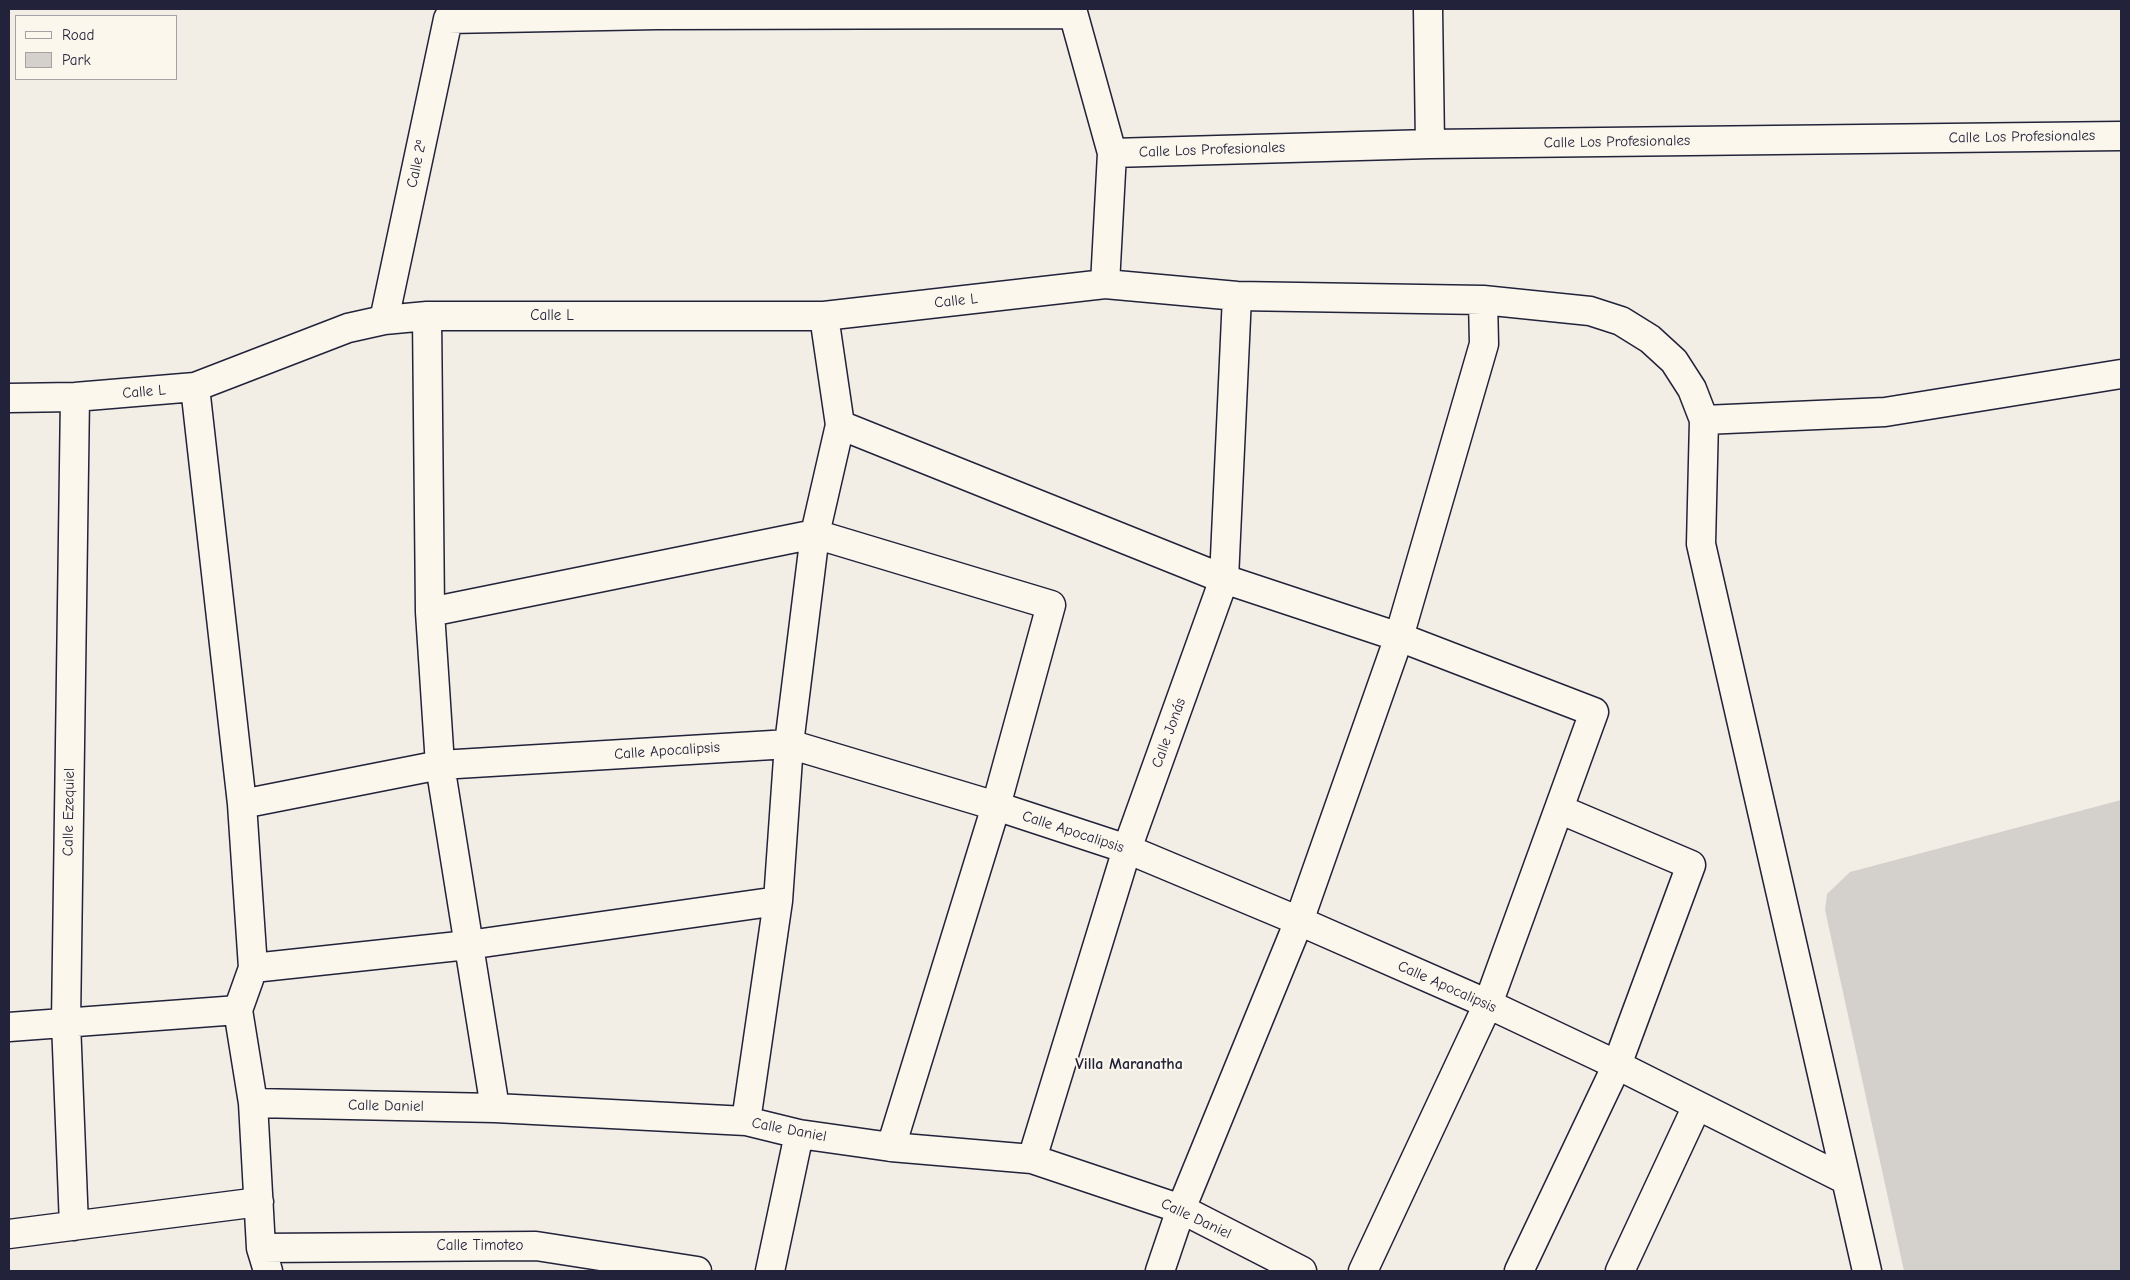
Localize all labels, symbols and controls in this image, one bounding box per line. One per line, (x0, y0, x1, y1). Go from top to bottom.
legend (15, 15, 178, 80)
text: Road (62, 26, 94, 44)
text: Park (62, 51, 91, 69)
street label: Calle Los Profesionales (1949, 127, 2095, 147)
street label: Calle Los Profesionales (1544, 132, 1690, 152)
street label: Calle 2ª (403, 138, 431, 190)
street label: Calle Los Profesionales (1139, 138, 1285, 162)
street label: Calle L (933, 290, 979, 312)
street label: Calle L (530, 307, 574, 325)
street label: Calle L (122, 381, 166, 403)
street label: Calle Jonás (1148, 696, 1190, 770)
street label: Calle Apocalipsis (613, 738, 721, 764)
street label: Calle Ezequiel (59, 768, 79, 856)
street label: Calle Apocalipsis (1020, 807, 1126, 857)
street label: Calle Apocalipsis (1395, 957, 1499, 1017)
district label: Villa Maranatha (1075, 1054, 1183, 1074)
street label: Calle Daniel (348, 1096, 424, 1116)
street label: Calle Daniel (750, 1114, 828, 1146)
street label: Calle Daniel (1158, 1195, 1234, 1243)
street label: Calle Timoteo (437, 1237, 523, 1255)

